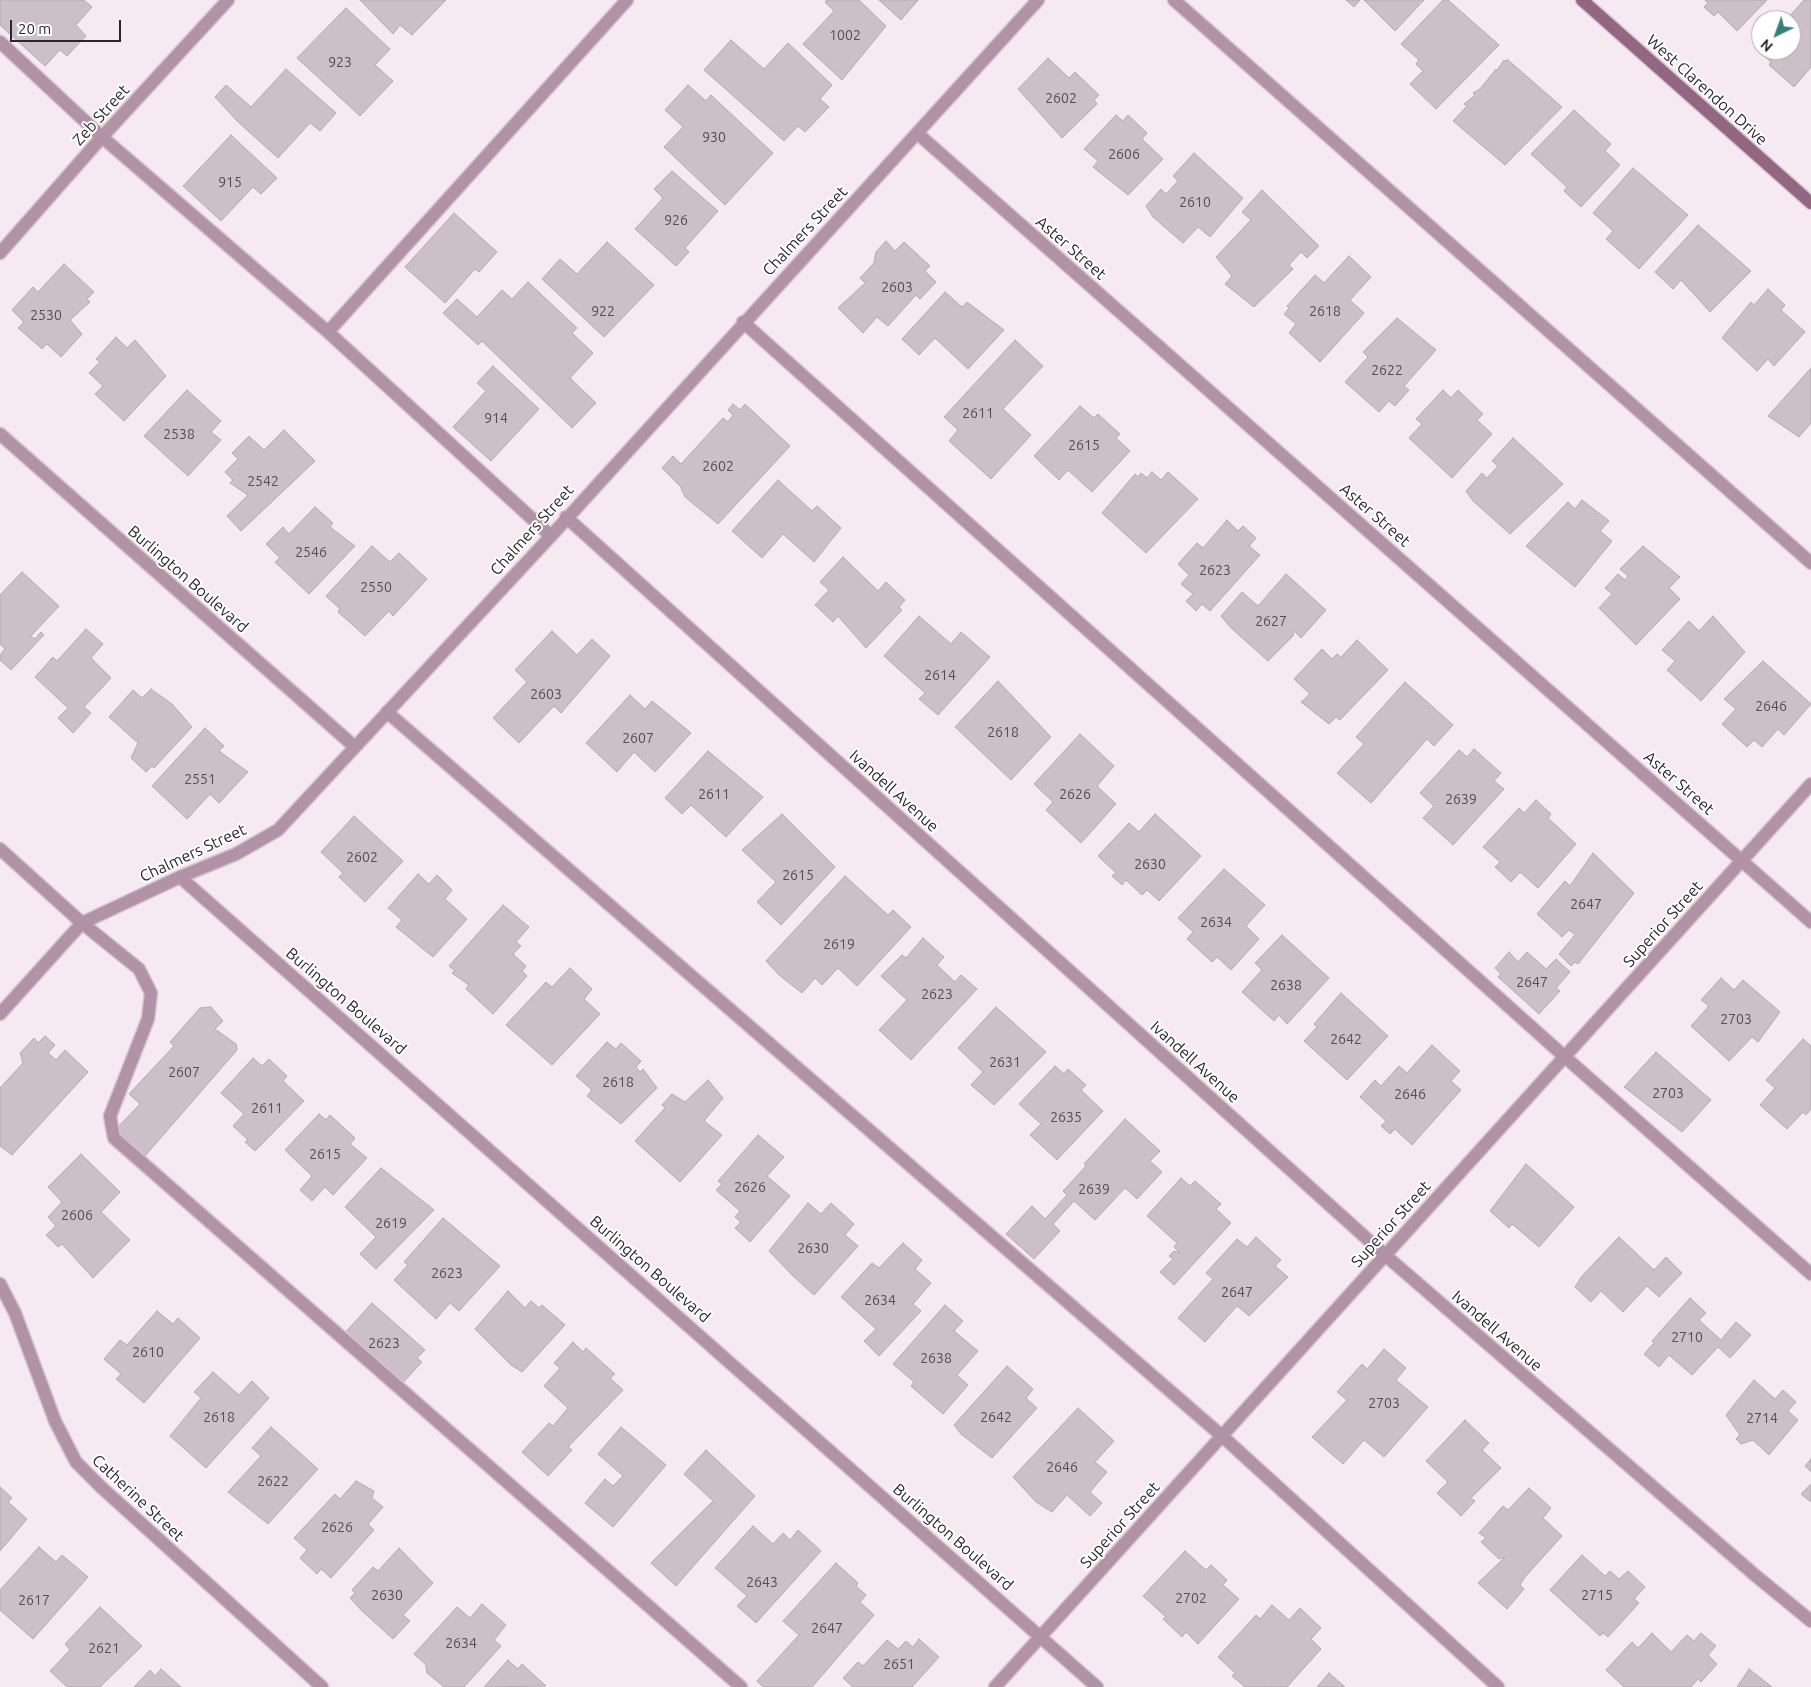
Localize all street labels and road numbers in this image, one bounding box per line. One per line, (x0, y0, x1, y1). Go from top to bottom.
street label: West Clarendon Drive (1643, 31, 1771, 149)
street label: Zeb Street (69, 80, 133, 150)
street label: Chalmers Street (759, 182, 851, 280)
street label: Aster Street (1032, 212, 1110, 284)
street label: Aster Street (1336, 479, 1414, 551)
street label: Chalmers Street (486, 481, 578, 579)
street label: Burlington Boulevard (124, 521, 252, 637)
street label: Ivandell Avenue (845, 746, 943, 836)
street label: Aster Street (1640, 747, 1718, 819)
street label: Chalmers Street (137, 820, 249, 886)
street label: Superior Street (1619, 877, 1707, 971)
street label: Burlington Boulevard (282, 943, 410, 1059)
street label: Ivandell Avenue (1146, 1017, 1244, 1107)
street label: Superior Street (1347, 1177, 1435, 1271)
street label: Burlington Boulevard (586, 1211, 714, 1327)
street label: Ivandell Avenue (1448, 1287, 1546, 1375)
street label: Catherine Street (88, 1451, 188, 1545)
street label: Superior Street (1076, 1478, 1164, 1572)
street label: Burlington Boulevard (889, 1479, 1017, 1595)

